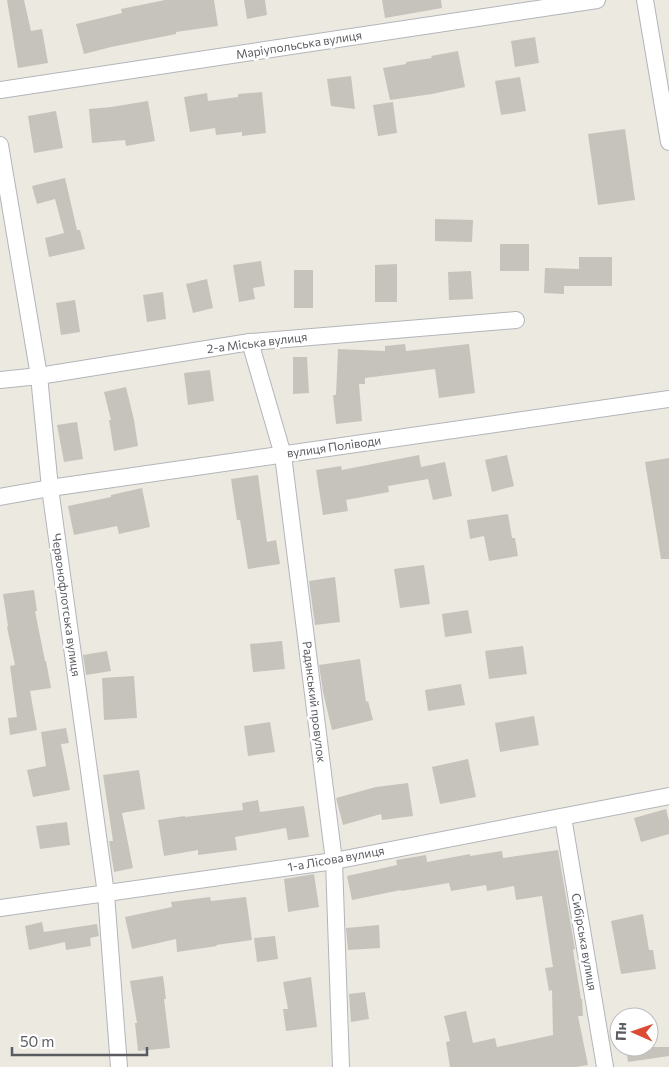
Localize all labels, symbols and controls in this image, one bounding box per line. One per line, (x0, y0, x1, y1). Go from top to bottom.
street label: Маріупольська вулиця (235, 27, 363, 61)
street label: 2-а Міська вулиця (206, 329, 308, 355)
street label: вулиця Поліводи (286, 432, 382, 460)
street label: Червонофлотська вулиця (50, 532, 84, 677)
street label: Радянський провулок (301, 640, 329, 764)
street label: 1-а Лісова вулиця (286, 843, 385, 873)
street label: Сибірська вулиця (570, 892, 600, 992)
north arrow (609, 1007, 659, 1057)
text: Пн (612, 1022, 629, 1041)
scale bar (12, 1024, 148, 1056)
text: 50 m (20, 1032, 54, 1050)

